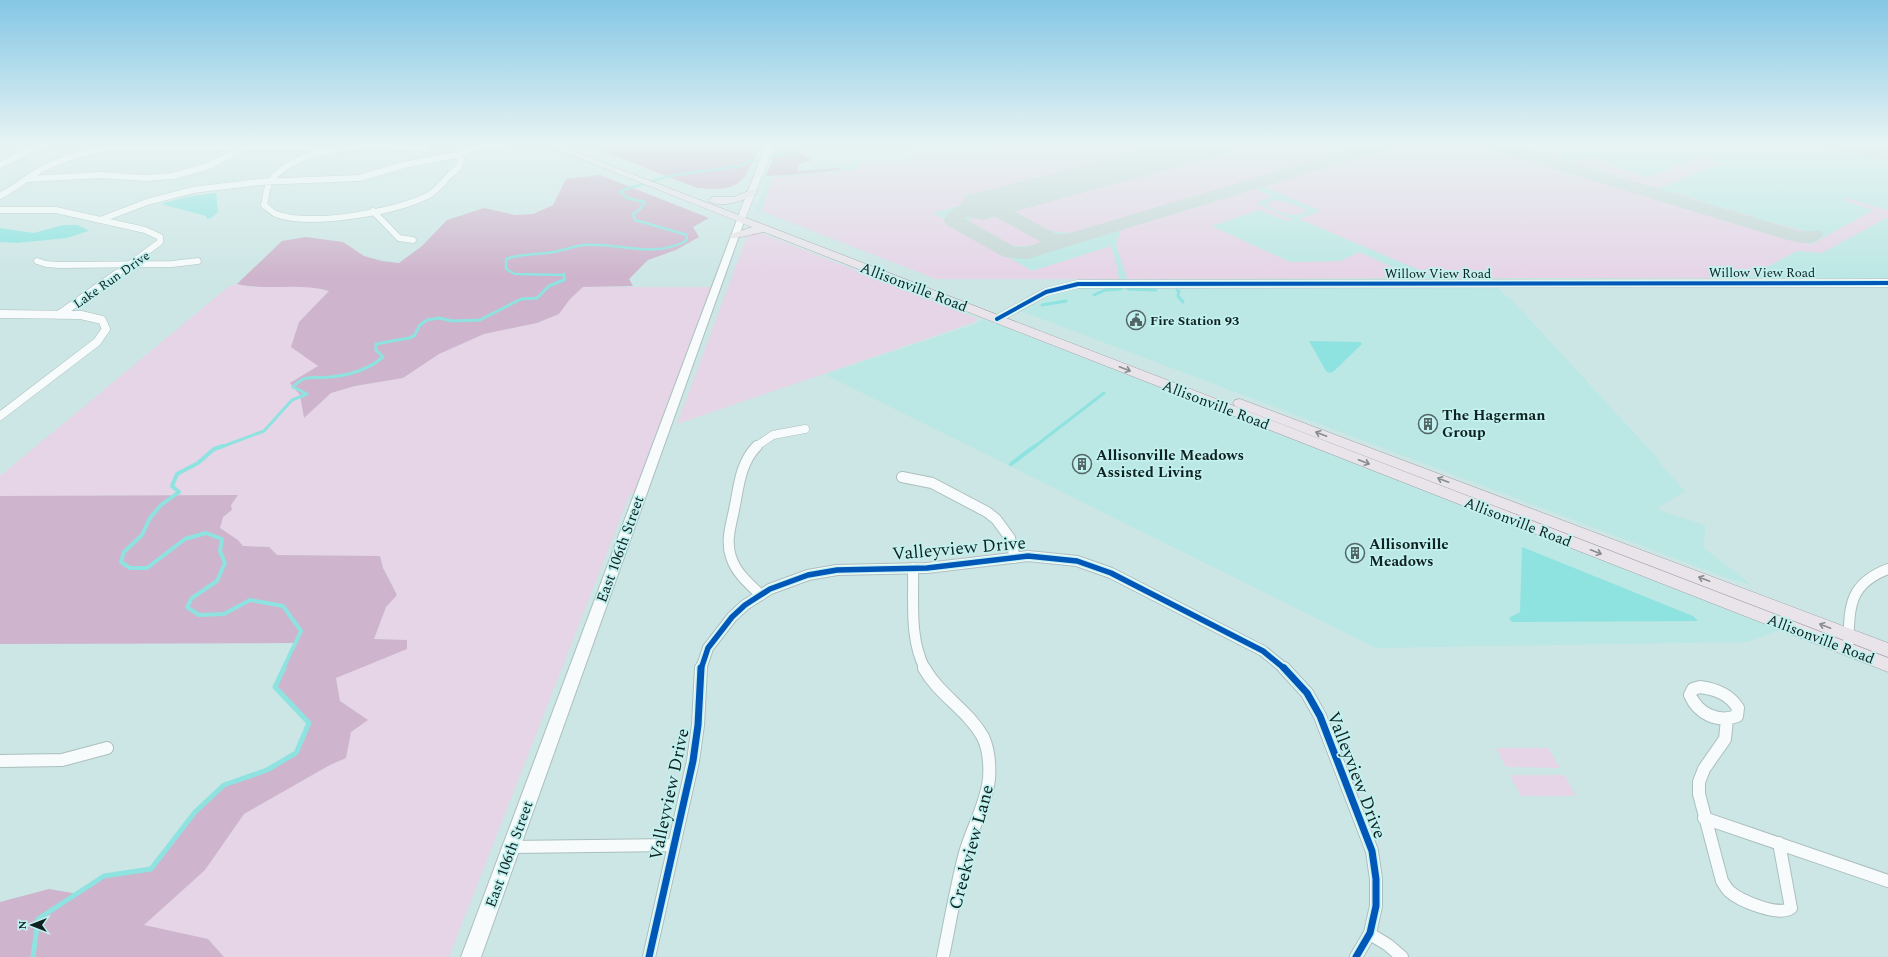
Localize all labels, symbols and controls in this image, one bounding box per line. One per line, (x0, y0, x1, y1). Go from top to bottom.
street label: Lake Run Drive (69, 246, 154, 314)
street label: Allisonville Road (857, 256, 971, 319)
street label: Willow View Road (1709, 263, 1815, 283)
street label: Willow View Road (1385, 264, 1491, 284)
public building icon: Fire Station 93 (1125, 309, 1147, 331)
place label: Fire Station 93 (1150, 311, 1239, 331)
one-way arrow (1119, 366, 1131, 374)
street label: Allisonville Road (1159, 374, 1273, 437)
place label: The Hagerman Group (1442, 404, 1546, 444)
building icon: The Hagerman Group (1417, 413, 1439, 435)
one-way arrow (1316, 429, 1328, 437)
place label: Allisonville Meadows Assisted Living (1096, 444, 1244, 484)
building icon: Allisonville Meadows Assisted Living (1071, 453, 1093, 475)
one-way arrow (1357, 458, 1369, 466)
one-way arrow (1437, 475, 1449, 483)
street label: Allisonville Road (1461, 491, 1575, 554)
street label: East 106th Street (590, 493, 650, 606)
street label: Valleyview Drive (891, 529, 1027, 568)
place label: Allisonville Meadows (1369, 533, 1449, 573)
building icon: Allisonville Meadows (1344, 542, 1366, 564)
one-way arrow (1589, 548, 1601, 556)
one-way arrow (1698, 575, 1710, 583)
street label: Allisonville Road (1764, 608, 1878, 671)
one-way arrow (1820, 621, 1832, 629)
street label: Valleyview Drive (1320, 708, 1393, 843)
street label: Valleyview Drive (642, 726, 697, 863)
street label: Creekview Lane (942, 782, 1001, 912)
street label: East 106th Street (479, 798, 539, 911)
north arrow (12, 905, 52, 945)
text: N (14, 920, 31, 929)

